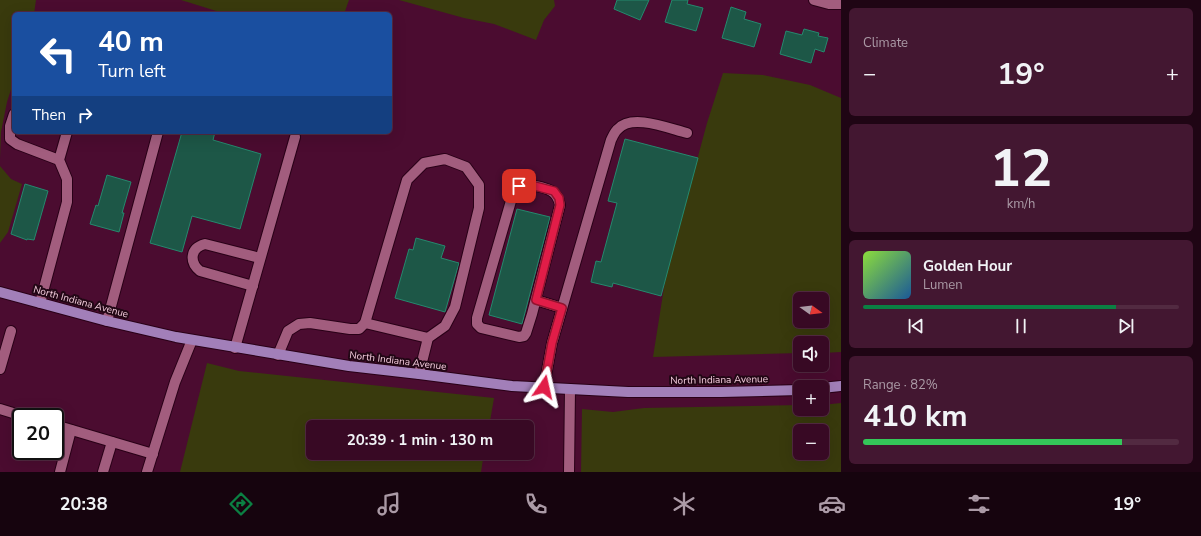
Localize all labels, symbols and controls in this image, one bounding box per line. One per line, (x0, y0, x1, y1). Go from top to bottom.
text: 40 m (98, 23, 164, 61)
icon: left (32, 28, 84, 80)
text: Climate (863, 34, 908, 52)
text: 19° (997, 54, 1045, 95)
text: Turn left (98, 59, 166, 83)
text: − (863, 59, 876, 89)
text: + (1166, 59, 1179, 89)
icon: right (74, 104, 96, 126)
text: Then (32, 105, 66, 125)
text: 12 (990, 133, 1052, 204)
pin (502, 169, 536, 203)
icon: arrive (508, 175, 530, 197)
text: km/h (1007, 195, 1035, 213)
text: Golden Hour (923, 256, 1012, 276)
text: Lumen (923, 276, 963, 294)
street label: North Indiana Avenue (32, 283, 130, 321)
north arrow (793, 292, 829, 328)
map controls (793, 292, 829, 460)
icon: previous (905, 315, 927, 337)
icon: pause (1010, 315, 1032, 337)
icon: next (1115, 315, 1137, 337)
button: sound (793, 336, 829, 372)
street label: North Indiana Avenue (348, 348, 447, 374)
position arrow (523, 366, 565, 408)
street label: North Indiana Avenue (670, 372, 768, 388)
text: Range · 82% (863, 376, 938, 394)
button: + (793, 380, 829, 416)
text: 410 km (863, 396, 968, 437)
speed limit sign: 20 (12, 408, 64, 460)
button: − (793, 424, 829, 460)
text: 20:39 · 1 min · 130 m (347, 430, 493, 450)
icon: directions (227, 490, 255, 518)
icon: music (375, 490, 403, 518)
icon: phone (522, 490, 550, 518)
icon: climate (670, 490, 698, 518)
icon: car (818, 490, 846, 518)
icon: filters (965, 490, 993, 518)
text: 20:38 (60, 492, 107, 516)
text: 19° (1113, 492, 1141, 516)

